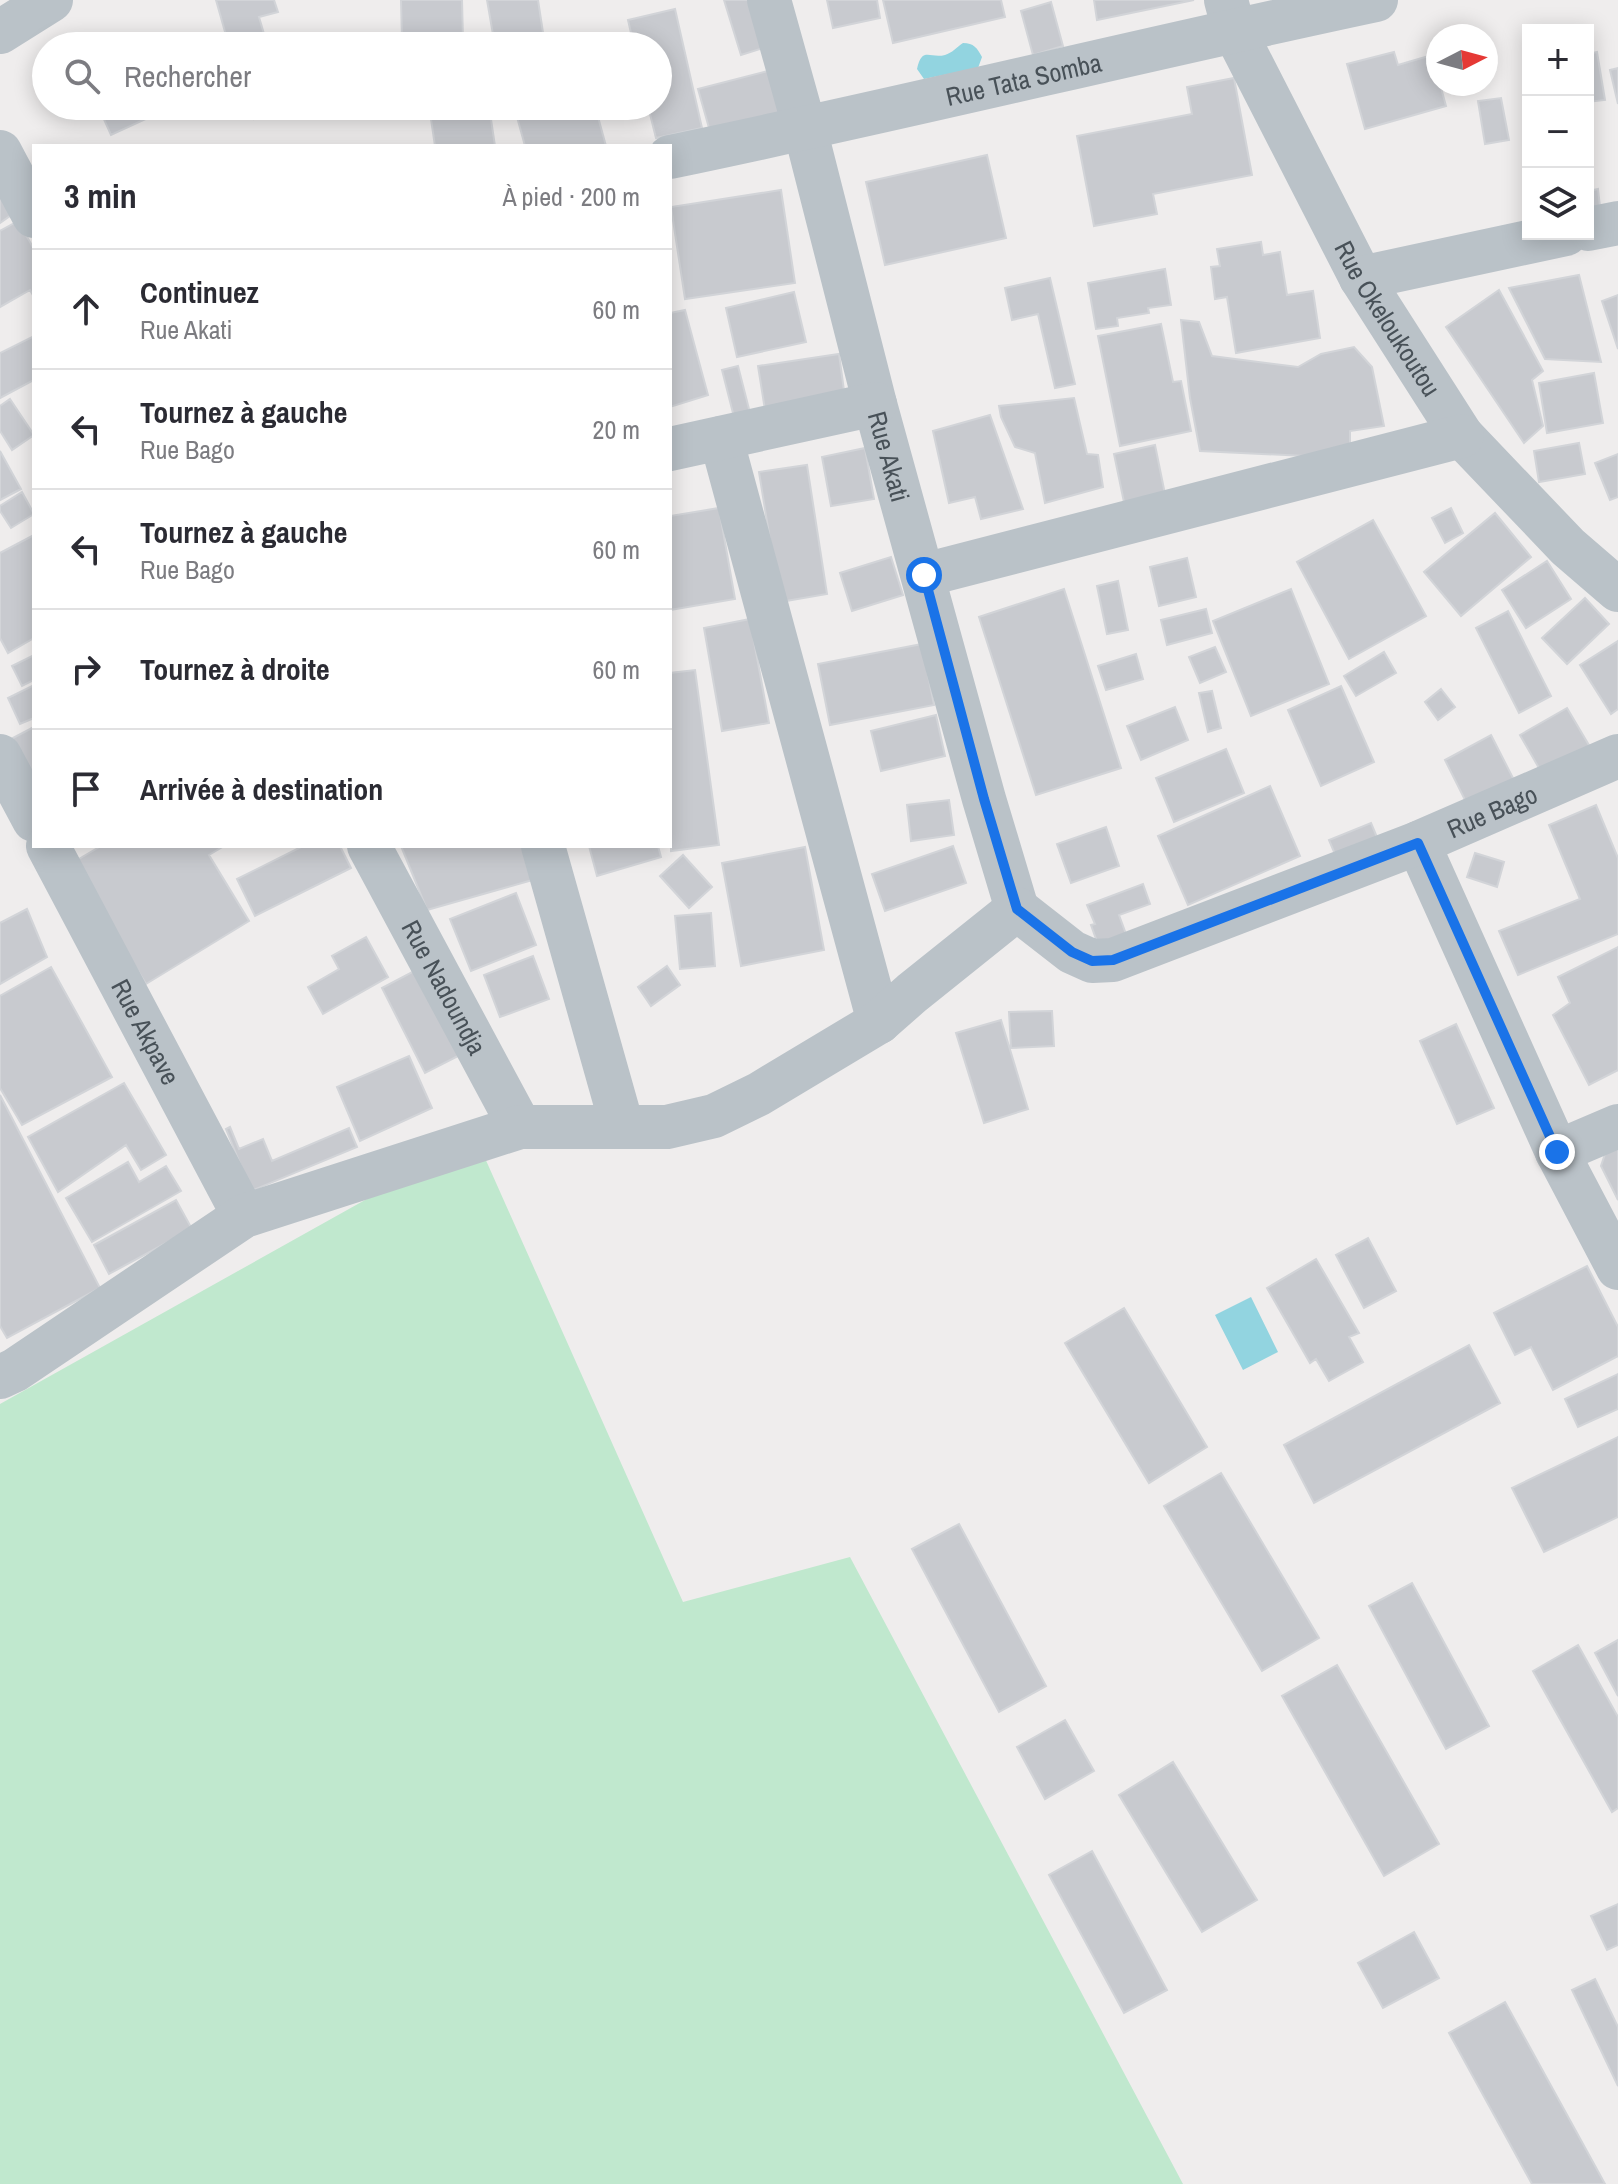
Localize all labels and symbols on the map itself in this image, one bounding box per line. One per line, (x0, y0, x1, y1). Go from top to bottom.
north arrow (1426, 24, 1498, 96)
street label: Rue Tata Somba (942, 44, 1105, 114)
street label: Rue Okeloukoutou (1327, 234, 1449, 403)
street label: Rue Akati (860, 407, 919, 506)
route start (906, 557, 942, 593)
street label: Rue Bago (1441, 776, 1542, 846)
street label: Rue Nadoundja (394, 913, 495, 1061)
street label: Rue Akpave (104, 973, 189, 1091)
route end (1539, 1134, 1575, 1170)

